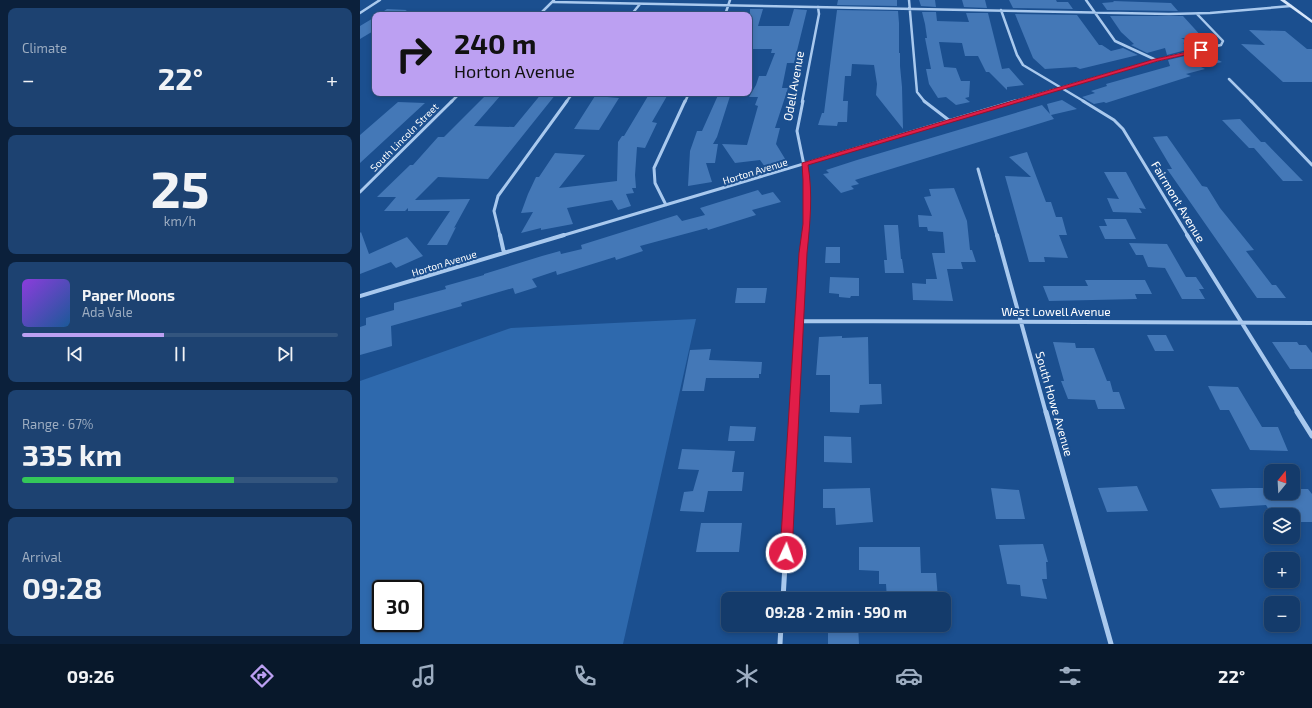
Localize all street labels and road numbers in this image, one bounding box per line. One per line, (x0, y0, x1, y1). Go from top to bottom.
street label: Odell Avenue (780, 50, 806, 122)
street label: South Lincoln Street (367, 100, 441, 174)
street label: Horton Avenue (721, 155, 789, 187)
street label: Fairmont Avenue (1149, 158, 1209, 245)
street label: Horton Avenue (410, 247, 478, 279)
street label: West Lowell Avenue (1001, 304, 1111, 318)
street label: South Howe Avenue (1033, 350, 1077, 458)

